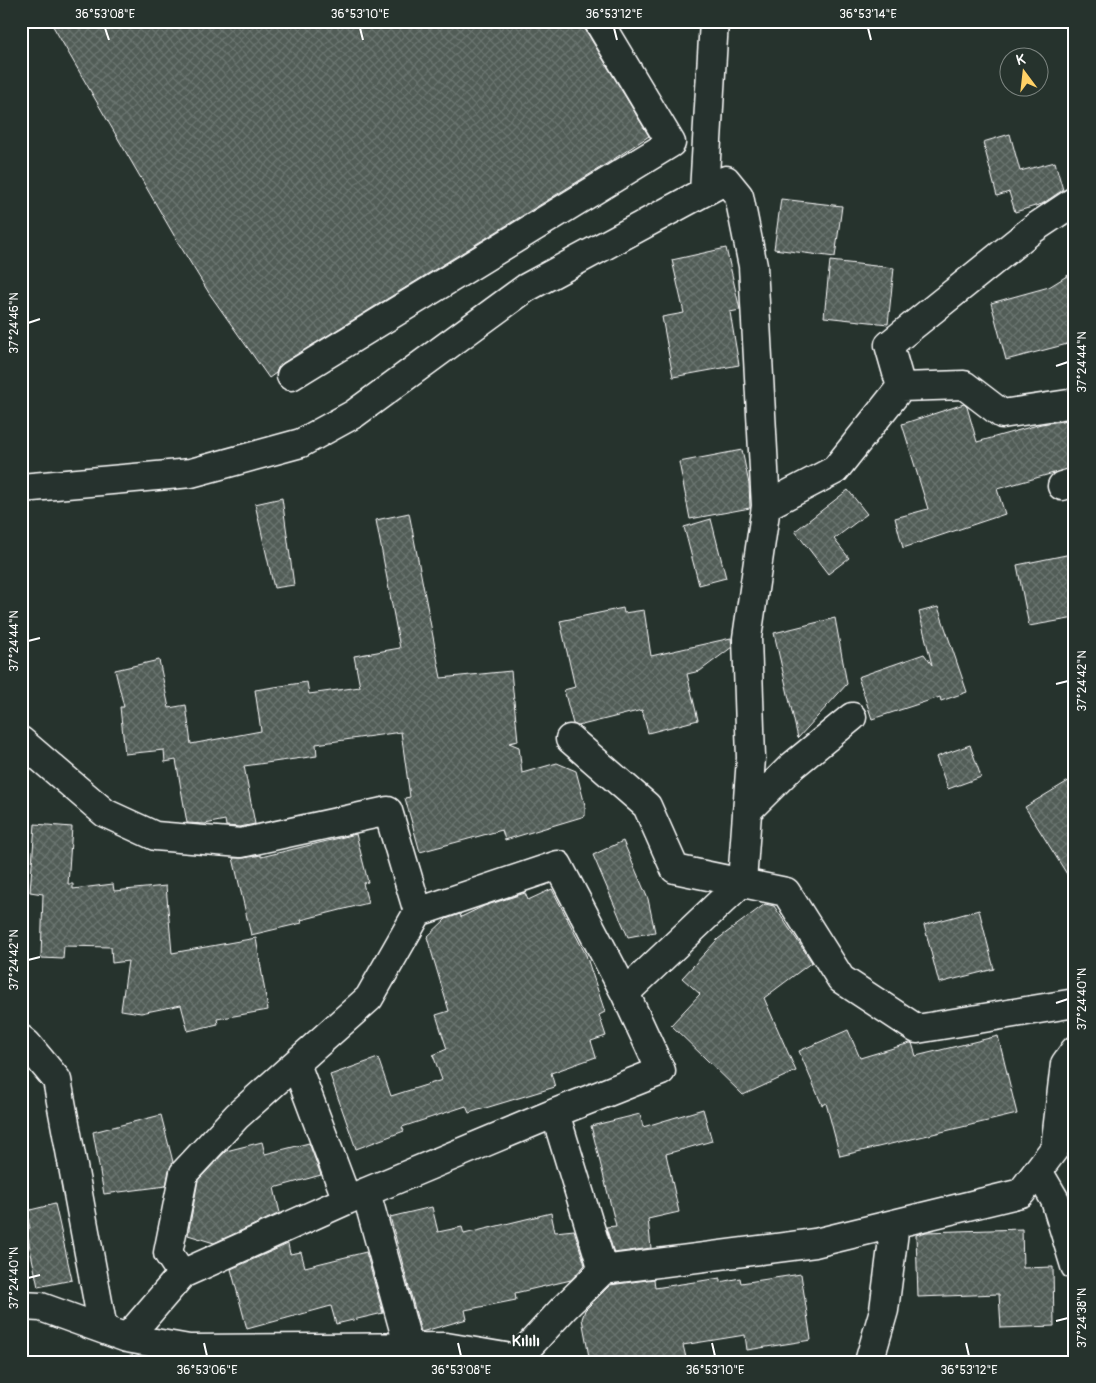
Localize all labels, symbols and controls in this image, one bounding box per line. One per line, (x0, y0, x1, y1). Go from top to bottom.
text: 36°53'08"E (75, 7, 135, 22)
text: 36°53'10"E (331, 7, 389, 22)
text: 36°53'12"E (585, 7, 643, 22)
text: 36°53'14"E (839, 7, 897, 22)
north arrow (998, 48, 1048, 98)
text: K (1014, 50, 1028, 69)
text: 37°24'46"N (7, 292, 22, 354)
text: 37°24'44"N (1075, 331, 1090, 393)
text: 37°24'44"N (7, 610, 22, 672)
text: 37°24'42"N (1075, 651, 1090, 712)
text: 37°24'42"N (7, 930, 22, 991)
text: 37°24'40"N (1075, 968, 1090, 1030)
text: 37°24'40"N (7, 1247, 22, 1309)
text: 37°24'38"N (1075, 1288, 1090, 1348)
district label: Kılılı (512, 1332, 540, 1351)
text: 36°53'06"E (177, 1363, 237, 1378)
text: 36°53'08"E (431, 1363, 491, 1378)
text: 36°53'10"E (686, 1363, 744, 1378)
text: 36°53'12"E (940, 1363, 998, 1378)

